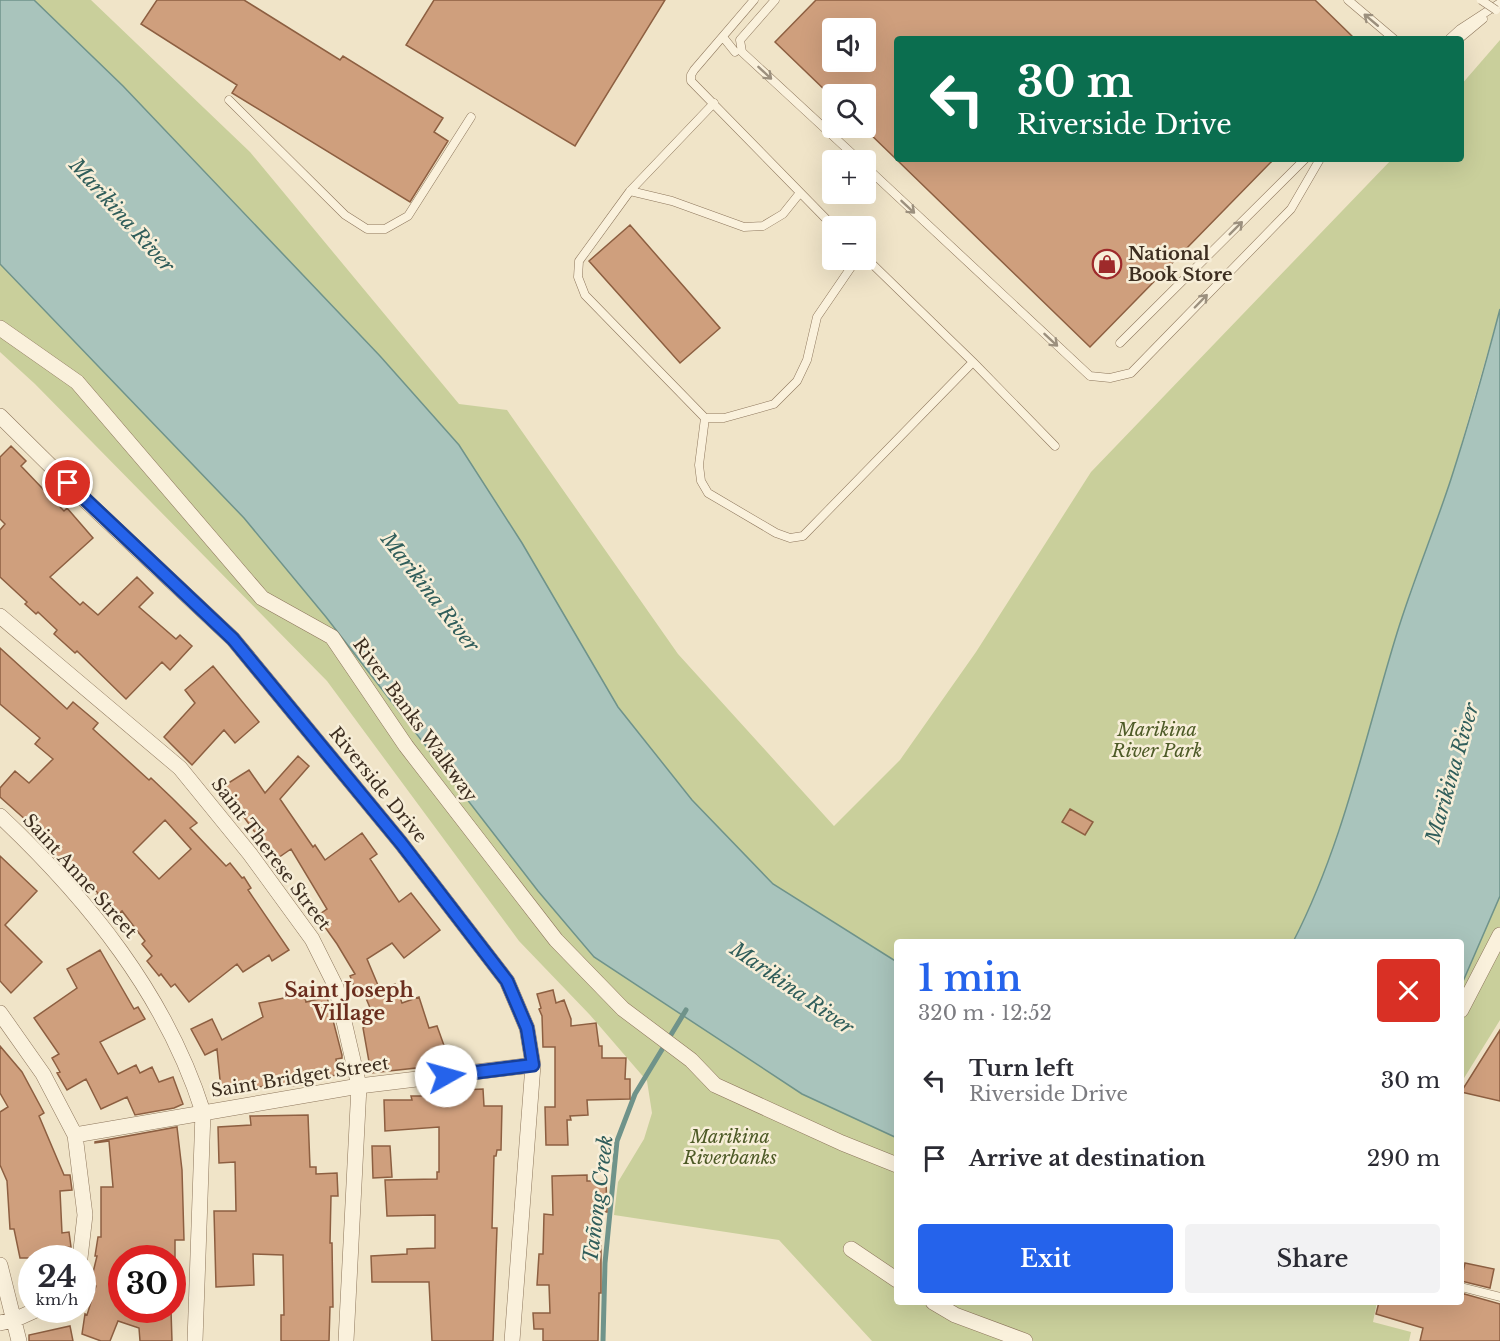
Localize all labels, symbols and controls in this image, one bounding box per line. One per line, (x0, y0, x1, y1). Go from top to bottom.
one-way arrow (1363, 13, 1379, 26)
map controls (822, 18, 876, 270)
button: sound (822, 18, 876, 72)
text: 30 m (1017, 56, 1133, 108)
icon: left (918, 60, 996, 138)
one-way arrow (758, 66, 773, 80)
button: search (822, 84, 876, 138)
text: Riverside Drive (1017, 108, 1232, 141)
button: + (822, 150, 876, 204)
water label: Marikina River (64, 152, 180, 277)
one-way arrow (901, 199, 916, 214)
button: − (822, 216, 876, 270)
one-way arrow (1228, 221, 1243, 236)
place label: National Book Store (1128, 243, 1233, 286)
shop icon: National Book Store (1091, 248, 1123, 280)
one-way arrow (1193, 294, 1207, 309)
one-way arrow (1043, 332, 1058, 346)
pin (42, 457, 93, 508)
icon: arrive (51, 466, 84, 499)
water label: Marikina River (375, 527, 485, 657)
street label: River Banks Walkway (348, 634, 482, 807)
water label: Marikina River (1420, 699, 1484, 847)
park label: Marikina River Park (1111, 719, 1202, 762)
street label: Riverside Drive (324, 722, 432, 848)
street label: Saint Therese Street (206, 773, 336, 935)
street label: Saint Anne Street (18, 809, 142, 943)
water label: Marikina River (725, 936, 859, 1040)
text: 1 min (918, 956, 1022, 1001)
button: close (1377, 959, 1440, 1022)
district label: Saint Joseph Village (284, 978, 415, 1025)
text: 320 m · 12:52 (918, 1001, 1052, 1025)
position arrow (414, 1044, 478, 1108)
street label: Saint Bridget Street (209, 1052, 391, 1102)
text: Turn left (969, 1055, 1074, 1082)
icon: left (918, 1064, 951, 1097)
text: 30 m (1381, 1067, 1440, 1094)
text: Riverside Drive (969, 1082, 1128, 1106)
park label: Marikina Riverbanks (682, 1126, 777, 1169)
water label: Tañong Creek (578, 1134, 618, 1264)
icon: arrive (918, 1142, 951, 1175)
text: Arrive at destination (969, 1145, 1206, 1172)
text: 290 m (1367, 1145, 1440, 1172)
button: Exit (918, 1224, 1173, 1293)
button: Share (1185, 1224, 1440, 1293)
speed limit sign: 30 (108, 1245, 186, 1323)
text: 24 (37, 1258, 77, 1295)
text: km/h (36, 1290, 78, 1309)

